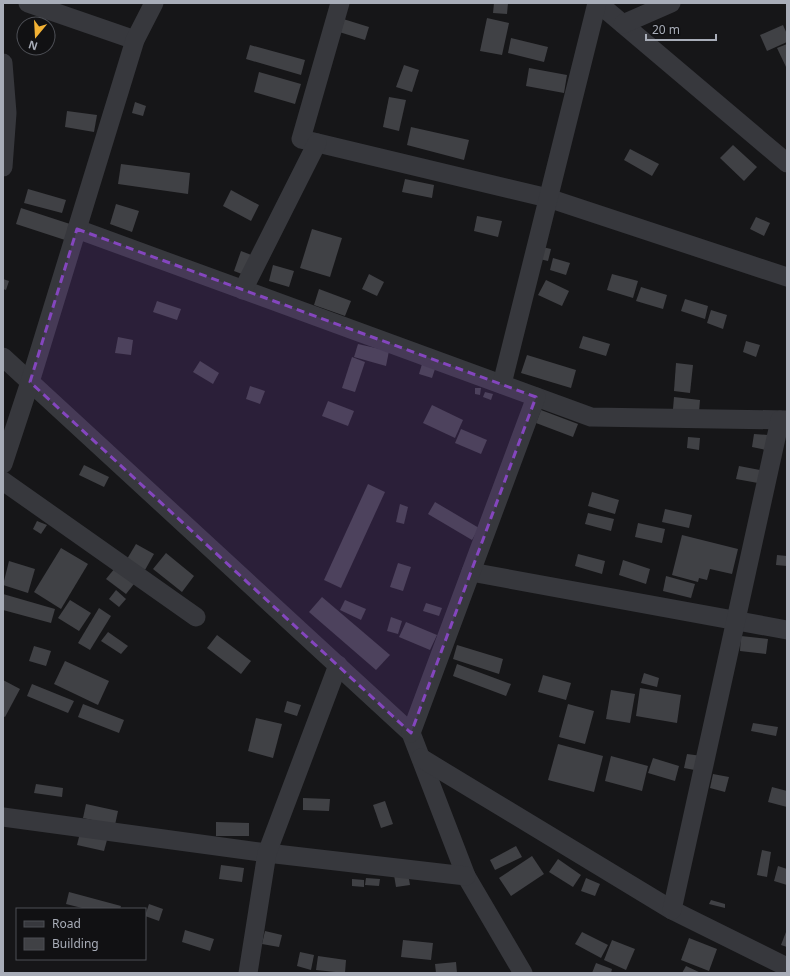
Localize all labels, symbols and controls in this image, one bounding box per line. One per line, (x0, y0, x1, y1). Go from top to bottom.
north arrow (16, 16, 56, 56)
scale bar (646, 16, 716, 42)
text: 20 m (652, 21, 680, 38)
text: N (26, 37, 39, 55)
legend (16, 908, 146, 960)
text: Road (52, 915, 81, 932)
text: Building (52, 935, 99, 952)

